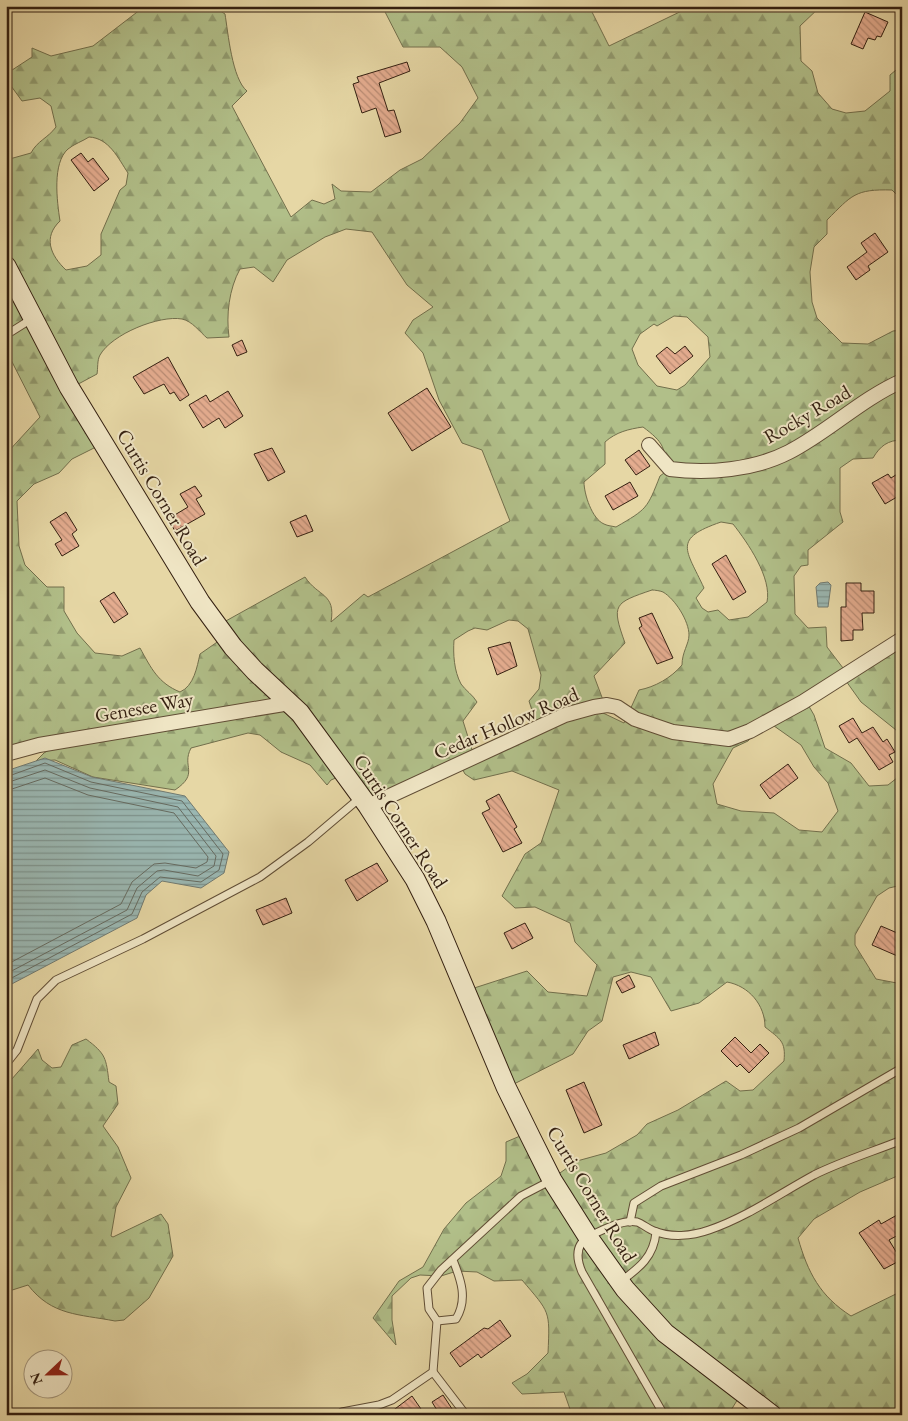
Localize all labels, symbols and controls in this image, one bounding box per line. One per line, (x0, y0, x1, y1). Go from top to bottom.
street label: Rocky Road (759, 378, 856, 449)
street label: Curtis Corner Road (111, 424, 213, 571)
street label: Cedar Hollow Road (430, 680, 583, 765)
street label: Genesee Way (93, 686, 195, 728)
street label: Curtis Corner Road (348, 749, 455, 894)
street label: Curtis Corner Road (541, 1121, 643, 1268)
north arrow (22, 1348, 72, 1398)
text: N (25, 1370, 46, 1387)

